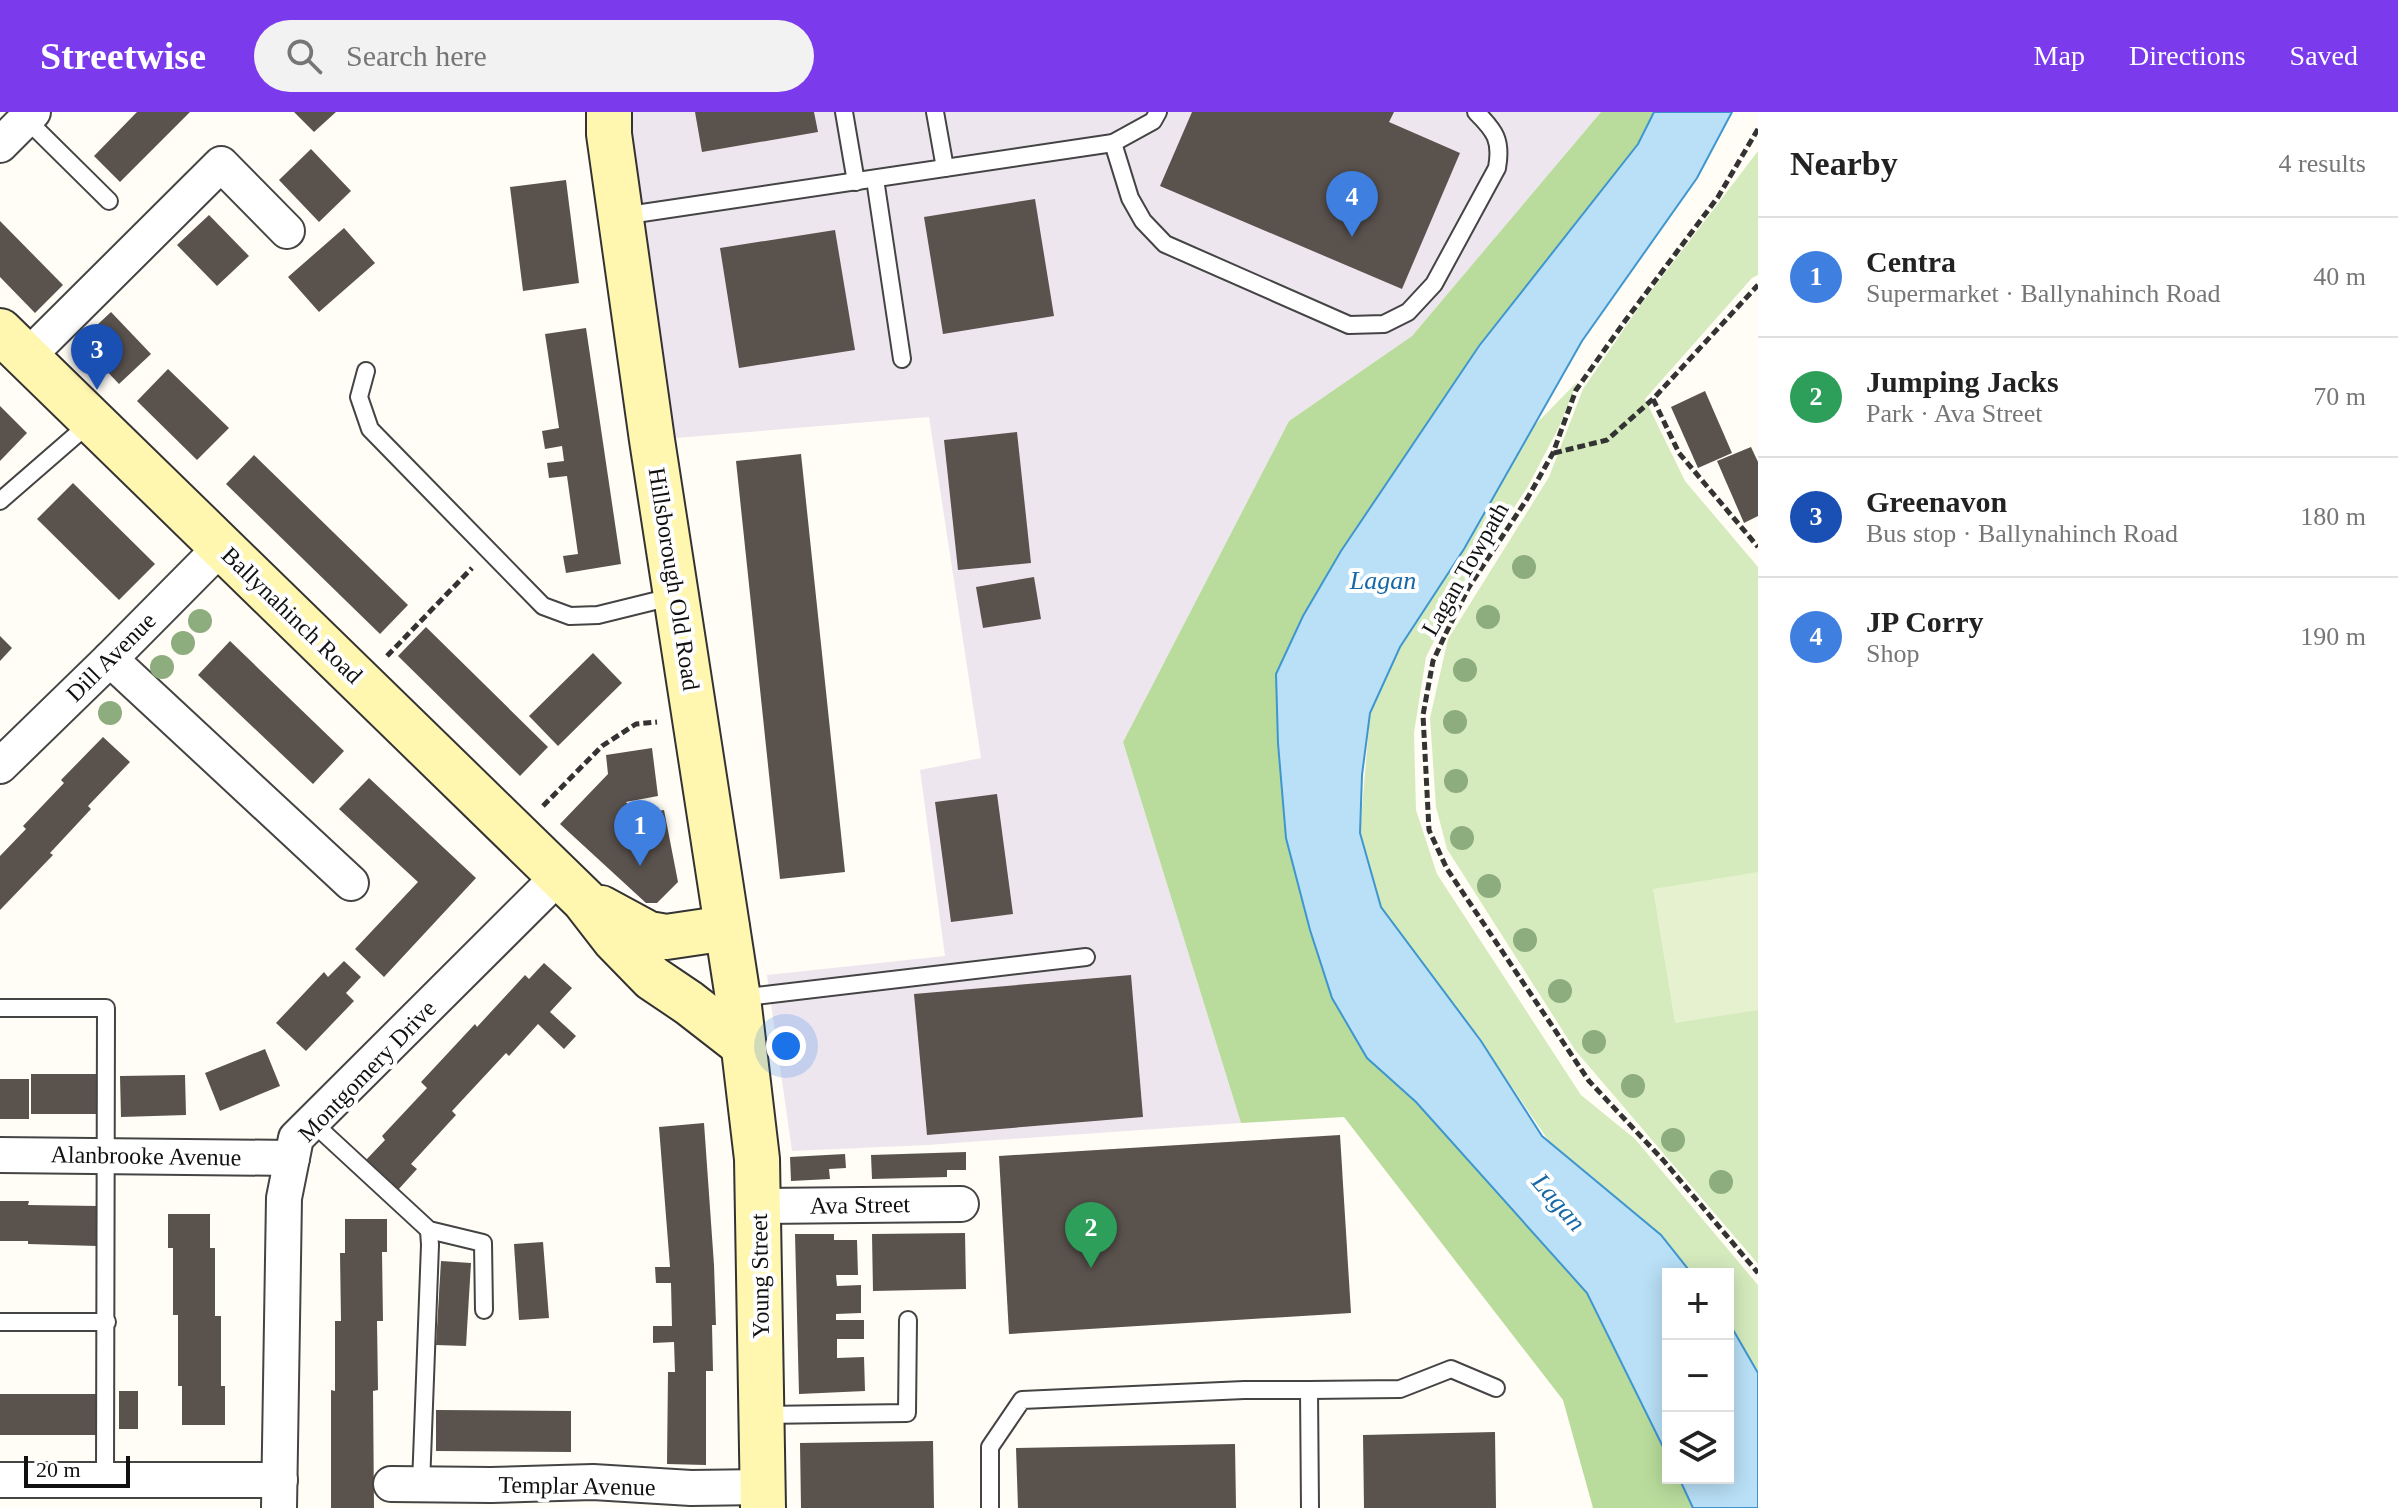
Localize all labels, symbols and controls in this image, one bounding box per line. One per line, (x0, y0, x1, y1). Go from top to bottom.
search box (254, 20, 814, 92)
icon: search (282, 34, 326, 78)
text: Streetwise (40, 35, 206, 77)
text: Search here (346, 39, 487, 72)
text: Map (2034, 40, 2085, 71)
text: Directions (2129, 40, 2246, 71)
text: Saved (2290, 40, 2358, 71)
text: Nearby (1790, 145, 1898, 182)
text: 4 results (2279, 149, 2366, 178)
pin: 4 (1326, 171, 1378, 237)
text: Centra (1866, 245, 1956, 278)
text: 1 (1810, 262, 1823, 291)
text: 40 m (2313, 262, 2366, 291)
text: Supermarket · Ballynahinch Road (1866, 279, 2221, 308)
pin: 3 (71, 324, 123, 390)
text: Jumping Jacks (1866, 365, 2059, 398)
text: 2 (1810, 382, 1823, 411)
text: 70 m (2313, 382, 2366, 411)
text: Park · Ava Street (1866, 399, 2042, 428)
street label: Hillsborough Old Road (644, 466, 704, 692)
text: Greenavon (1866, 485, 2007, 518)
street label: Lagan Towpath (1416, 498, 1514, 640)
text: 3 (1810, 502, 1823, 531)
text: 180 m (2300, 502, 2366, 531)
text: Bus stop · Ballynahinch Road (1866, 519, 2178, 548)
street label: Ballynahinch Road (217, 542, 367, 688)
water label: Lagan (1349, 566, 1416, 595)
text: JP Corry (1866, 605, 1983, 638)
street label: Dill Avenue (61, 607, 161, 707)
text: 4 (1810, 622, 1823, 651)
text: 190 m (2300, 622, 2366, 651)
text: Shop (1866, 639, 1919, 668)
pin: 1 (614, 800, 666, 866)
street label: Montgomery Drive (293, 995, 441, 1147)
your location (766, 1026, 806, 1066)
street label: Alanbrooke Avenue (50, 1141, 242, 1171)
water label: Lagan (1525, 1167, 1591, 1237)
street label: Ava Street (810, 1191, 911, 1219)
pin: 2 (1065, 1202, 1117, 1268)
street label: Young Street (746, 1213, 774, 1339)
map controls (1662, 1268, 1734, 1484)
button: + (1662, 1268, 1734, 1340)
button: − (1662, 1340, 1734, 1412)
button: layers (1662, 1412, 1734, 1484)
scale bar (24, 1452, 130, 1488)
text: 20 m (36, 1457, 81, 1482)
street label: Templar Avenue (498, 1472, 656, 1500)

